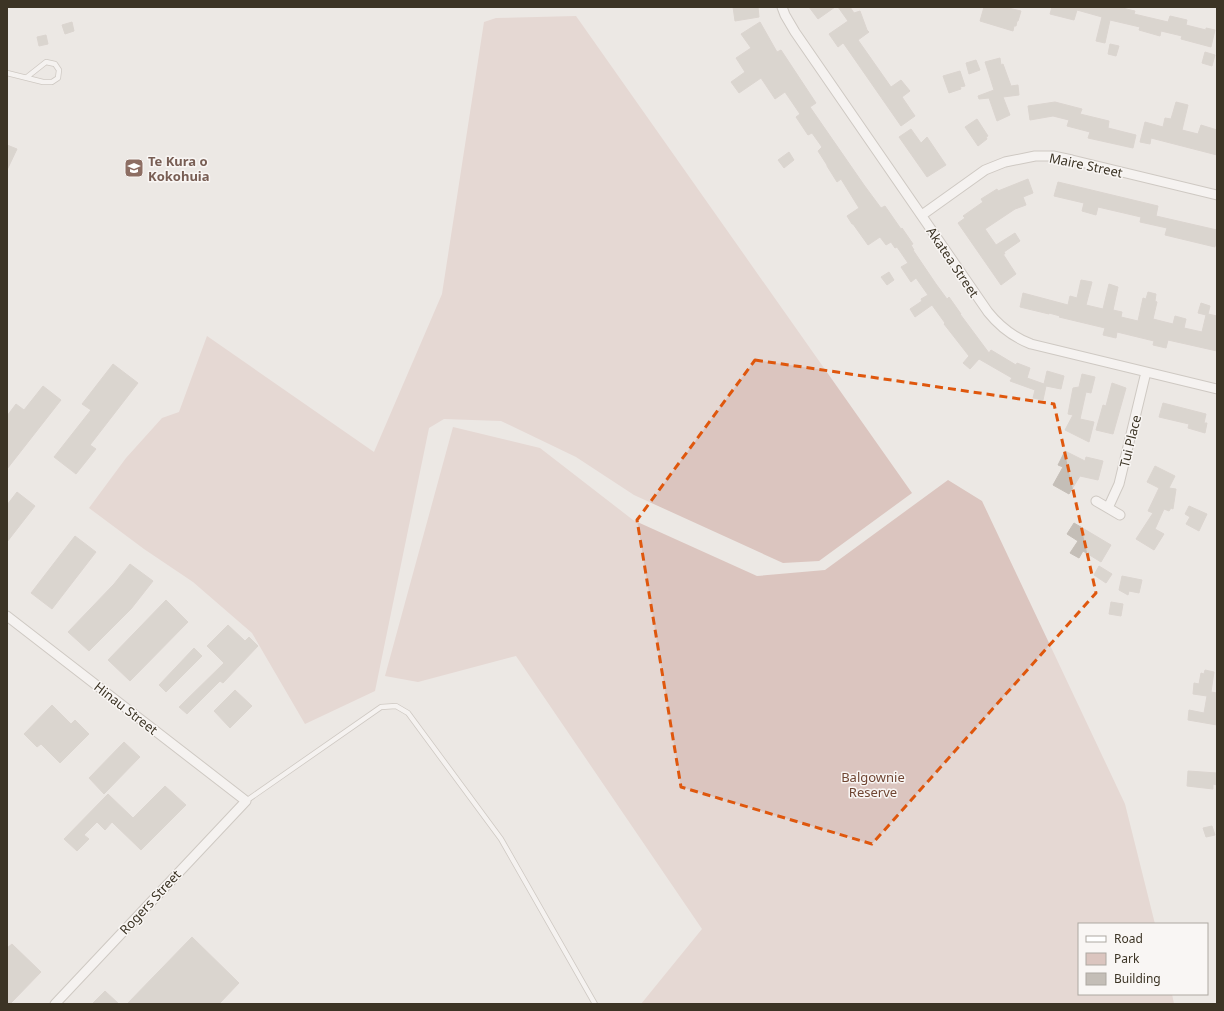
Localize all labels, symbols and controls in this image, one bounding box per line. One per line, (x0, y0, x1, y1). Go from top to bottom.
street label: Maire Street (1048, 148, 1125, 182)
place label: Te Kura o Kokohuia (148, 152, 210, 185)
school or university icon: Te Kura o Kokohuia (123, 157, 145, 179)
street label: Akatea Street (923, 223, 983, 301)
street label: Tui Place (1115, 413, 1145, 469)
street label: Hinau Street (91, 678, 162, 739)
park label: Balgownie Reserve (841, 768, 905, 801)
street label: Rogers Street (115, 865, 185, 938)
legend (1078, 923, 1208, 995)
text: Road (1114, 930, 1143, 947)
text: Park (1114, 950, 1140, 967)
text: Building (1114, 970, 1161, 987)

